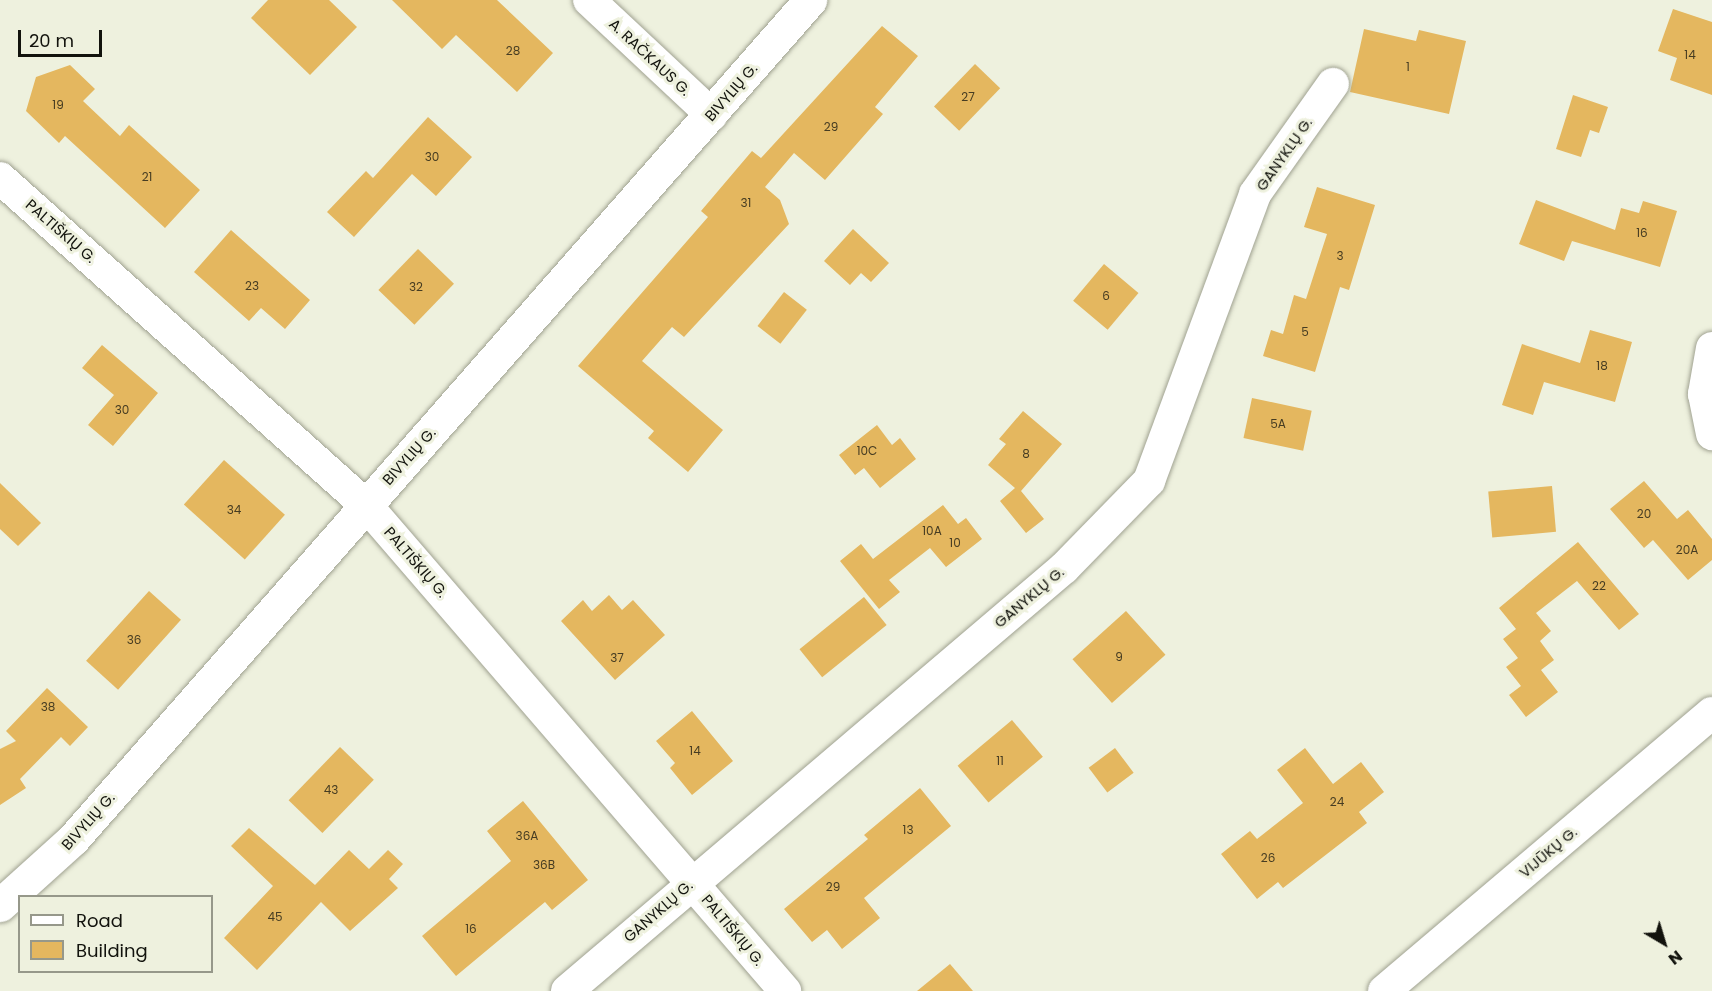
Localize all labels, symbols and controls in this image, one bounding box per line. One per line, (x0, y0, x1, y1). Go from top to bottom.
street label: A. RAČKAUS G. (605, 15, 695, 99)
scale bar (21, 18, 105, 56)
text: 20 m (29, 28, 74, 53)
house number: 28 (506, 44, 520, 58)
house number: 14 (1684, 48, 1696, 62)
street label: BIVYLIŲ G. (701, 59, 761, 125)
house number: 1 (1406, 60, 1410, 74)
house number: 27 (961, 90, 975, 104)
house number: 19 (52, 98, 64, 112)
street label: GANYKLŲ G. (1252, 114, 1316, 194)
house number: 29 (824, 120, 838, 134)
house number: 30 (425, 150, 439, 164)
house number: 21 (142, 170, 152, 184)
street label: PALTIŠKIŲ G. (22, 196, 100, 266)
house number: 31 (741, 196, 751, 210)
house number: 16 (1636, 226, 1648, 240)
house number: 3 (1336, 249, 1344, 263)
house number: 23 (245, 279, 259, 293)
house number: 32 (409, 280, 423, 294)
house number: 6 (1102, 289, 1110, 303)
house number: 5 (1301, 325, 1309, 339)
house number: 18 (1596, 359, 1608, 373)
house number: 30 (115, 403, 129, 417)
house number: 5A (1270, 417, 1286, 431)
street label: BIVYLIŲ G. (379, 424, 439, 488)
house number: 10C (857, 444, 877, 458)
house number: 8 (1022, 447, 1030, 461)
house number: 34 (227, 503, 241, 517)
house number: 20 (1637, 507, 1651, 521)
street label: PALTIŠKIŲ G. (381, 523, 451, 601)
house number: 10A (922, 524, 942, 538)
house number: 10 (949, 536, 961, 550)
house number: 20A (1676, 543, 1698, 557)
street label: GANYKLŲ G. (990, 563, 1068, 631)
house number: 22 (1592, 579, 1606, 593)
house number: 36 (127, 633, 141, 647)
house number: 9 (1115, 650, 1123, 664)
house number: 37 (610, 651, 624, 665)
house number: 38 (41, 700, 55, 714)
house number: 14 (689, 744, 701, 758)
house number: 11 (996, 754, 1004, 768)
house number: 43 (324, 783, 338, 797)
street label: BIVYLIŲ G. (58, 789, 118, 853)
house number: 24 (1330, 795, 1344, 809)
house number: 13 (903, 823, 913, 837)
street label: VIJŪKŲ G. (1515, 823, 1581, 881)
house number: 36A (516, 829, 538, 843)
house number: 26 (1261, 851, 1275, 865)
house number: 36B (533, 858, 555, 872)
street label: GANYKLŲ G. (620, 876, 696, 946)
house number: 29 (826, 880, 840, 894)
street label: PALTIŠKIŲ G. (698, 891, 768, 969)
legend (18, 895, 213, 973)
text: Road (76, 908, 123, 933)
house number: 45 (267, 910, 283, 924)
north arrow (1634, 913, 1694, 973)
house number: 16 (465, 922, 477, 936)
text: Building (76, 938, 148, 963)
text: N (1664, 945, 1687, 970)

